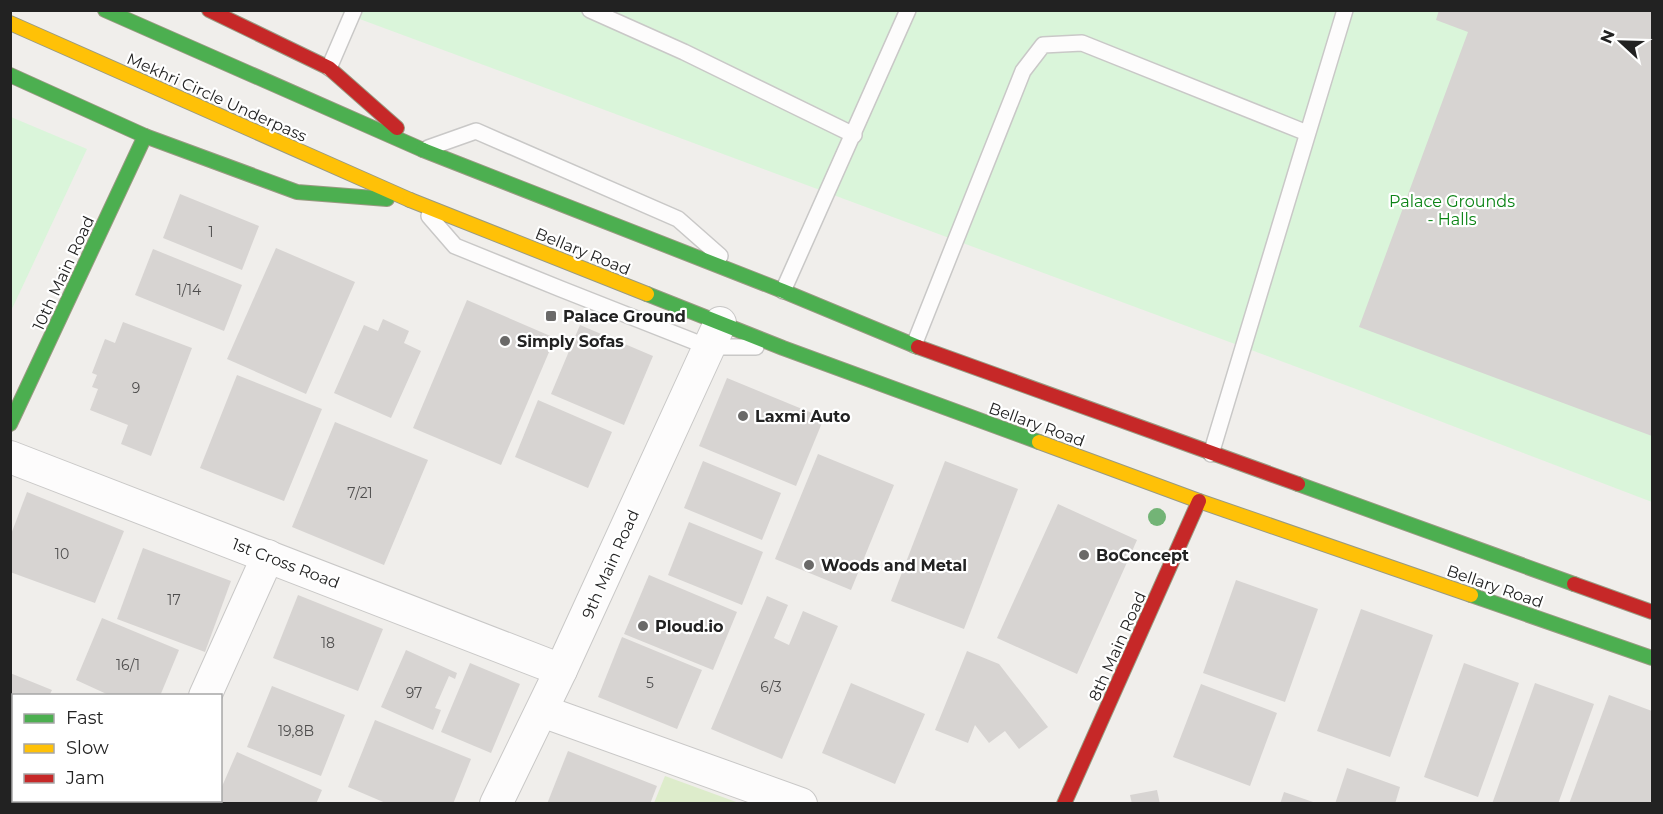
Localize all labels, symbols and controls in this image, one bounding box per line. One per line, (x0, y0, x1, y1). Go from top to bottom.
north arrow (1591, 12, 1651, 72)
text: N (1596, 27, 1619, 46)
street label: Mekhri Circle Underpass (124, 49, 310, 146)
park label: Palace Grounds - Halls (1389, 192, 1515, 229)
street label: 10th Main Road (29, 213, 98, 333)
house number: 1 (208, 223, 214, 241)
street label: Bellary Road (533, 224, 633, 279)
house number: 1/14 (177, 281, 202, 299)
place label: Palace Ground (563, 307, 686, 326)
marker: Palace Ground (544, 309, 558, 323)
place label: Simply Sofas (517, 332, 624, 351)
marker: Simply Sofas (498, 334, 512, 348)
house number: 9 (132, 379, 140, 397)
street label: Bellary Road (986, 398, 1087, 451)
place label: Laxmi Auto (755, 407, 851, 426)
marker: Laxmi Auto (736, 409, 750, 423)
house number: 7/21 (347, 484, 373, 502)
street label: 9th Main Road (578, 507, 643, 622)
street label: 1st Cross Road (229, 534, 342, 593)
house number: 10 (55, 545, 69, 563)
place label: BoConcept (1096, 546, 1189, 565)
marker: BoConcept (1077, 548, 1091, 562)
place label: Woods and Metal (821, 556, 967, 575)
marker: Woods and Metal (802, 558, 816, 572)
street label: Bellary Road (1444, 561, 1546, 612)
street label: 8th Main Road (1085, 589, 1150, 704)
house number: 17 (167, 591, 181, 609)
place label: Ploud.io (655, 617, 724, 636)
marker: Ploud.io (636, 619, 650, 633)
house number: 18 (321, 634, 335, 652)
house number: 16/1 (116, 656, 140, 674)
house number: 5 (646, 674, 654, 692)
house number: 6/3 (760, 678, 782, 696)
house number: 97 (406, 684, 422, 702)
legend (12, 694, 222, 802)
text: Fast (66, 707, 104, 729)
house number: 19,8B (278, 722, 314, 740)
text: Slow (66, 737, 109, 759)
text: Jam (65, 767, 105, 789)

